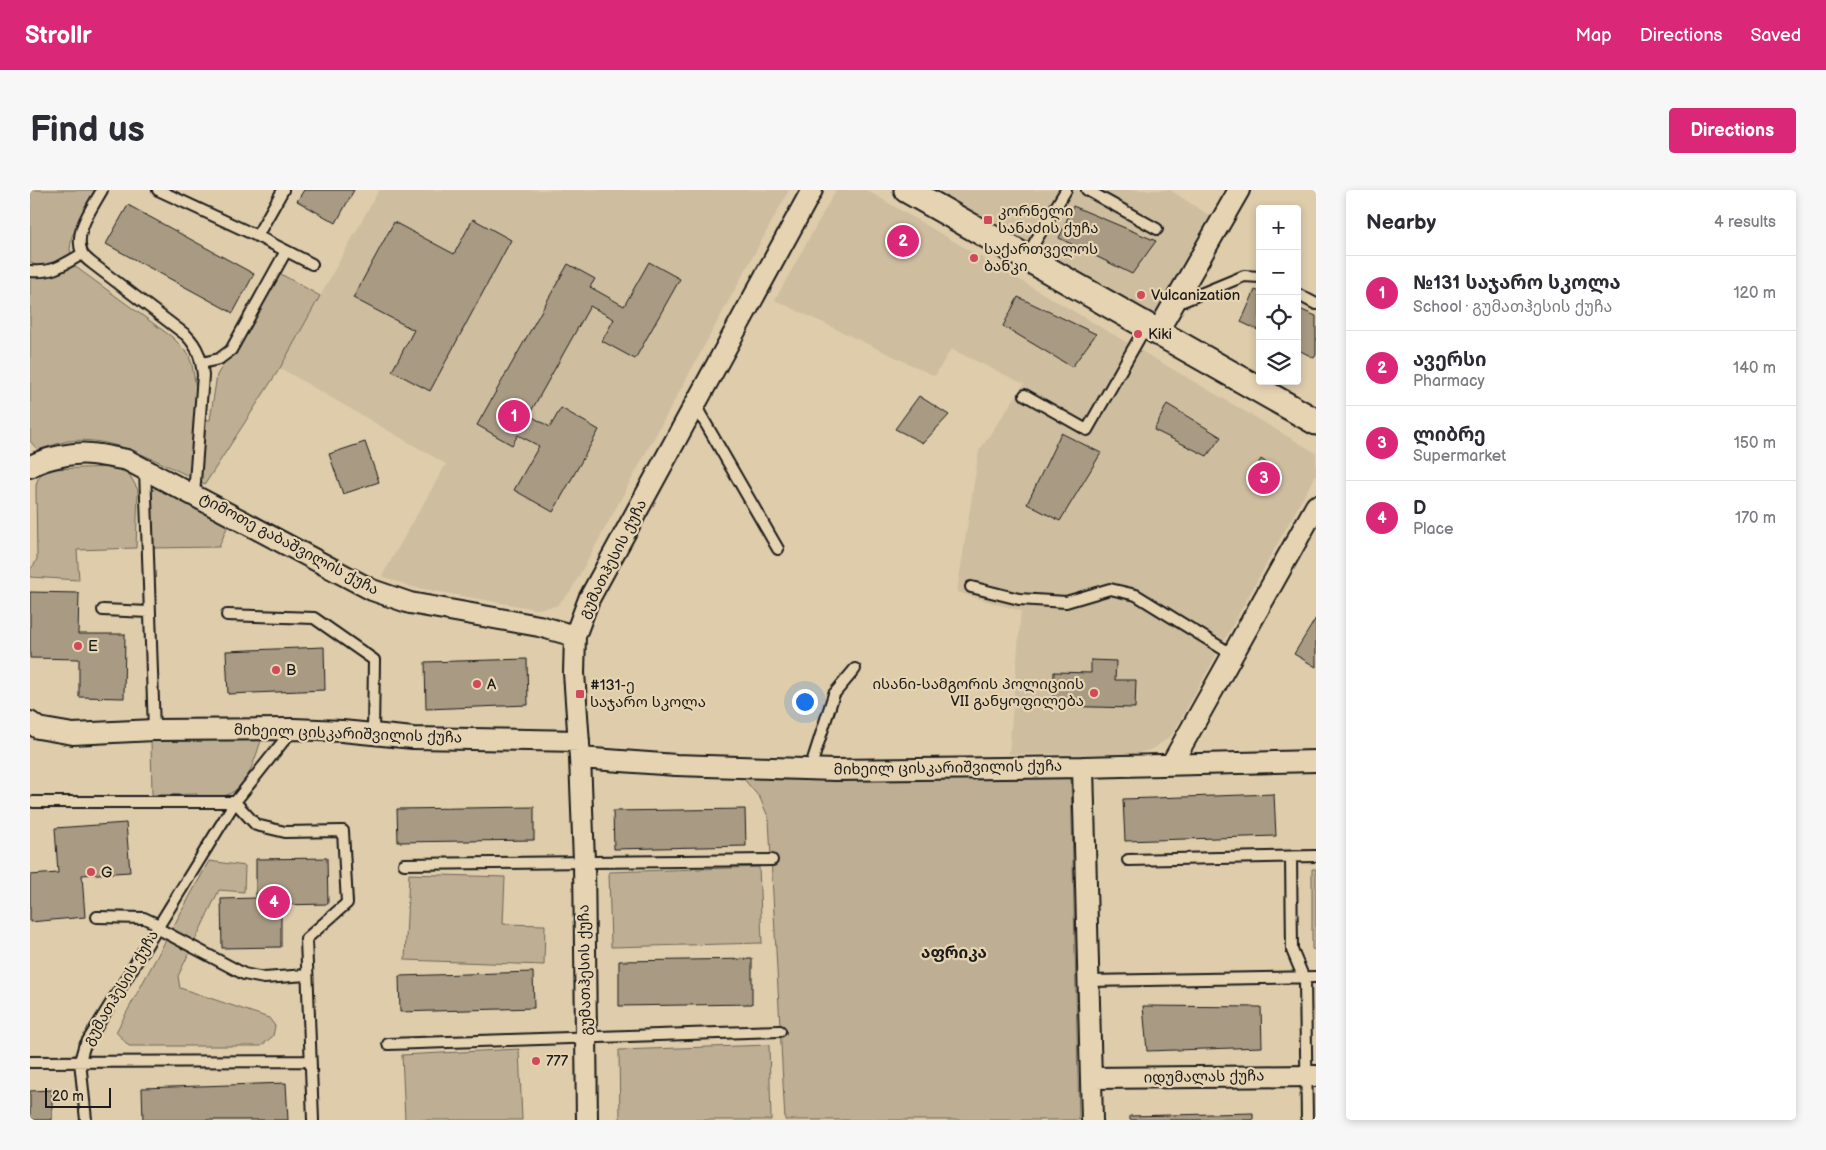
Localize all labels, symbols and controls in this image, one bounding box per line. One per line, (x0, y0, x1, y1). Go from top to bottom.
text: Strollr (25, 21, 92, 50)
text: Map (1576, 25, 1612, 46)
text: Directions (1640, 25, 1722, 46)
text: Saved (1750, 25, 1801, 46)
button: Directions (1669, 108, 1796, 153)
text: Find us (30, 109, 145, 152)
place label: კორნელი სანაძის ქუჩა (998, 202, 1098, 238)
map controls (1256, 205, 1301, 385)
button: + (1256, 205, 1301, 250)
text: Nearby (1366, 210, 1436, 235)
text: 4 results (1714, 213, 1776, 232)
marker: კორნელი სანაძის ქუჩა (982, 214, 994, 226)
pin: 2 (887, 222, 919, 260)
place label: საქართველოს ბანკი (984, 240, 1098, 276)
button: − (1256, 250, 1301, 295)
marker: საქართველოს ბანკი (968, 252, 980, 264)
text: №131 საჯარო სკოლა (1413, 272, 1621, 295)
text: 1 (1379, 284, 1385, 303)
text: 120 m (1733, 284, 1776, 303)
place label: Vulcanization (1151, 286, 1240, 305)
marker: Vulcanization (1135, 289, 1147, 301)
button: locate (1256, 295, 1301, 340)
text: School · გუმათჰესის ქუჩა (1413, 298, 1612, 317)
place label: Kiki (1148, 325, 1172, 344)
marker: Kiki (1132, 328, 1144, 340)
button: layers (1256, 340, 1301, 385)
text: ავერსი (1413, 349, 1487, 372)
text: 2 (1377, 359, 1387, 378)
text: 140 m (1733, 359, 1776, 378)
text: Pharmacy (1413, 372, 1485, 391)
pin: 1 (498, 397, 530, 435)
text: ლიბრე (1413, 424, 1486, 447)
text: 3 (1377, 434, 1387, 453)
text: 150 m (1734, 434, 1776, 453)
text: Supermarket (1413, 447, 1506, 466)
pin: 3 (1248, 459, 1280, 497)
street label: ტიმოთე გაბაშვილის ქუჩა (196, 489, 382, 599)
street label: გუმათჰესის ქუჩა (575, 496, 651, 622)
text: D (1413, 497, 1426, 520)
text: 4 (1377, 509, 1387, 528)
text: 170 m (1735, 509, 1776, 528)
text: Place (1413, 520, 1454, 539)
place label: E (88, 637, 98, 656)
marker: E (72, 640, 84, 652)
place label: B (286, 661, 296, 680)
marker: B (270, 664, 282, 676)
place label: A (487, 675, 497, 694)
place label: ისანი-სამგორის პოლიციის VII განყოფილება (872, 675, 1084, 711)
place label: #131-ე საჯარო სკოლა (590, 676, 706, 712)
marker: A (471, 678, 483, 690)
marker: ისანი-სამგორის პოლიციის VII განყოფილება (1088, 687, 1100, 699)
marker: #131-ე საჯარო სკოლა (574, 688, 586, 700)
your location (792, 689, 818, 715)
street label: მიხეილ ცისკარიშვილის ქუჩა (234, 721, 462, 747)
street label: მიხეილ ცისკარიშვილის ქუჩა (834, 757, 1062, 779)
place label: G (101, 863, 112, 882)
marker: G (85, 866, 97, 878)
pin: 4 (258, 883, 290, 921)
street label: გუმათჰესის ქუჩა (574, 904, 596, 1036)
street label: გუმათჰესის ქუჩა (79, 927, 163, 1049)
district label: აფრიკა (921, 944, 987, 963)
place label: 777 (546, 1052, 569, 1071)
marker: 777 (530, 1055, 542, 1067)
street label: იდუმალას ქუჩა (1143, 1066, 1265, 1088)
scale bar (45, 1085, 111, 1108)
text: 20 m (52, 1088, 84, 1105)

